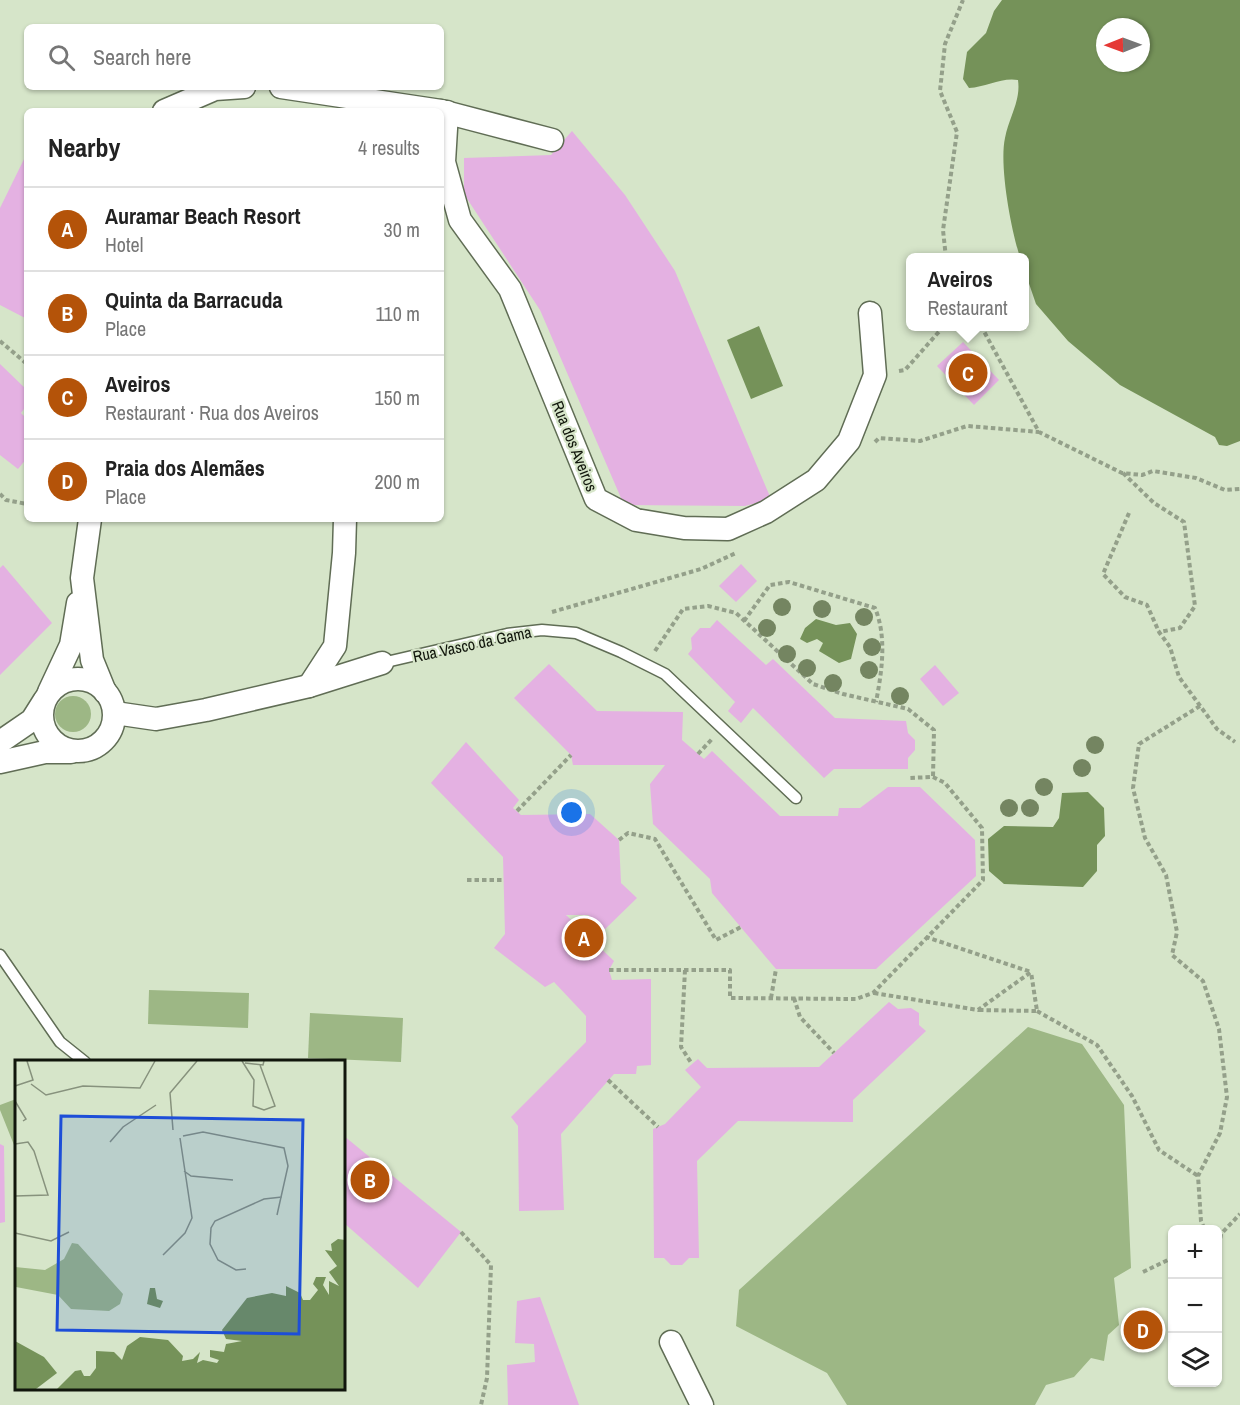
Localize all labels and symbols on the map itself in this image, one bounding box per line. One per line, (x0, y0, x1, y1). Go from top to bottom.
north arrow (1096, 18, 1150, 72)
pin: C (948, 350, 988, 395)
street label: Rua dos Aveiros (547, 397, 603, 495)
street label: Rua Vasco da Gama (411, 621, 534, 667)
your location (557, 798, 586, 827)
pin: A (564, 916, 604, 960)
inset map (15, 1060, 345, 1390)
pin: B (350, 1158, 389, 1202)
pin: D (1124, 1308, 1162, 1352)

